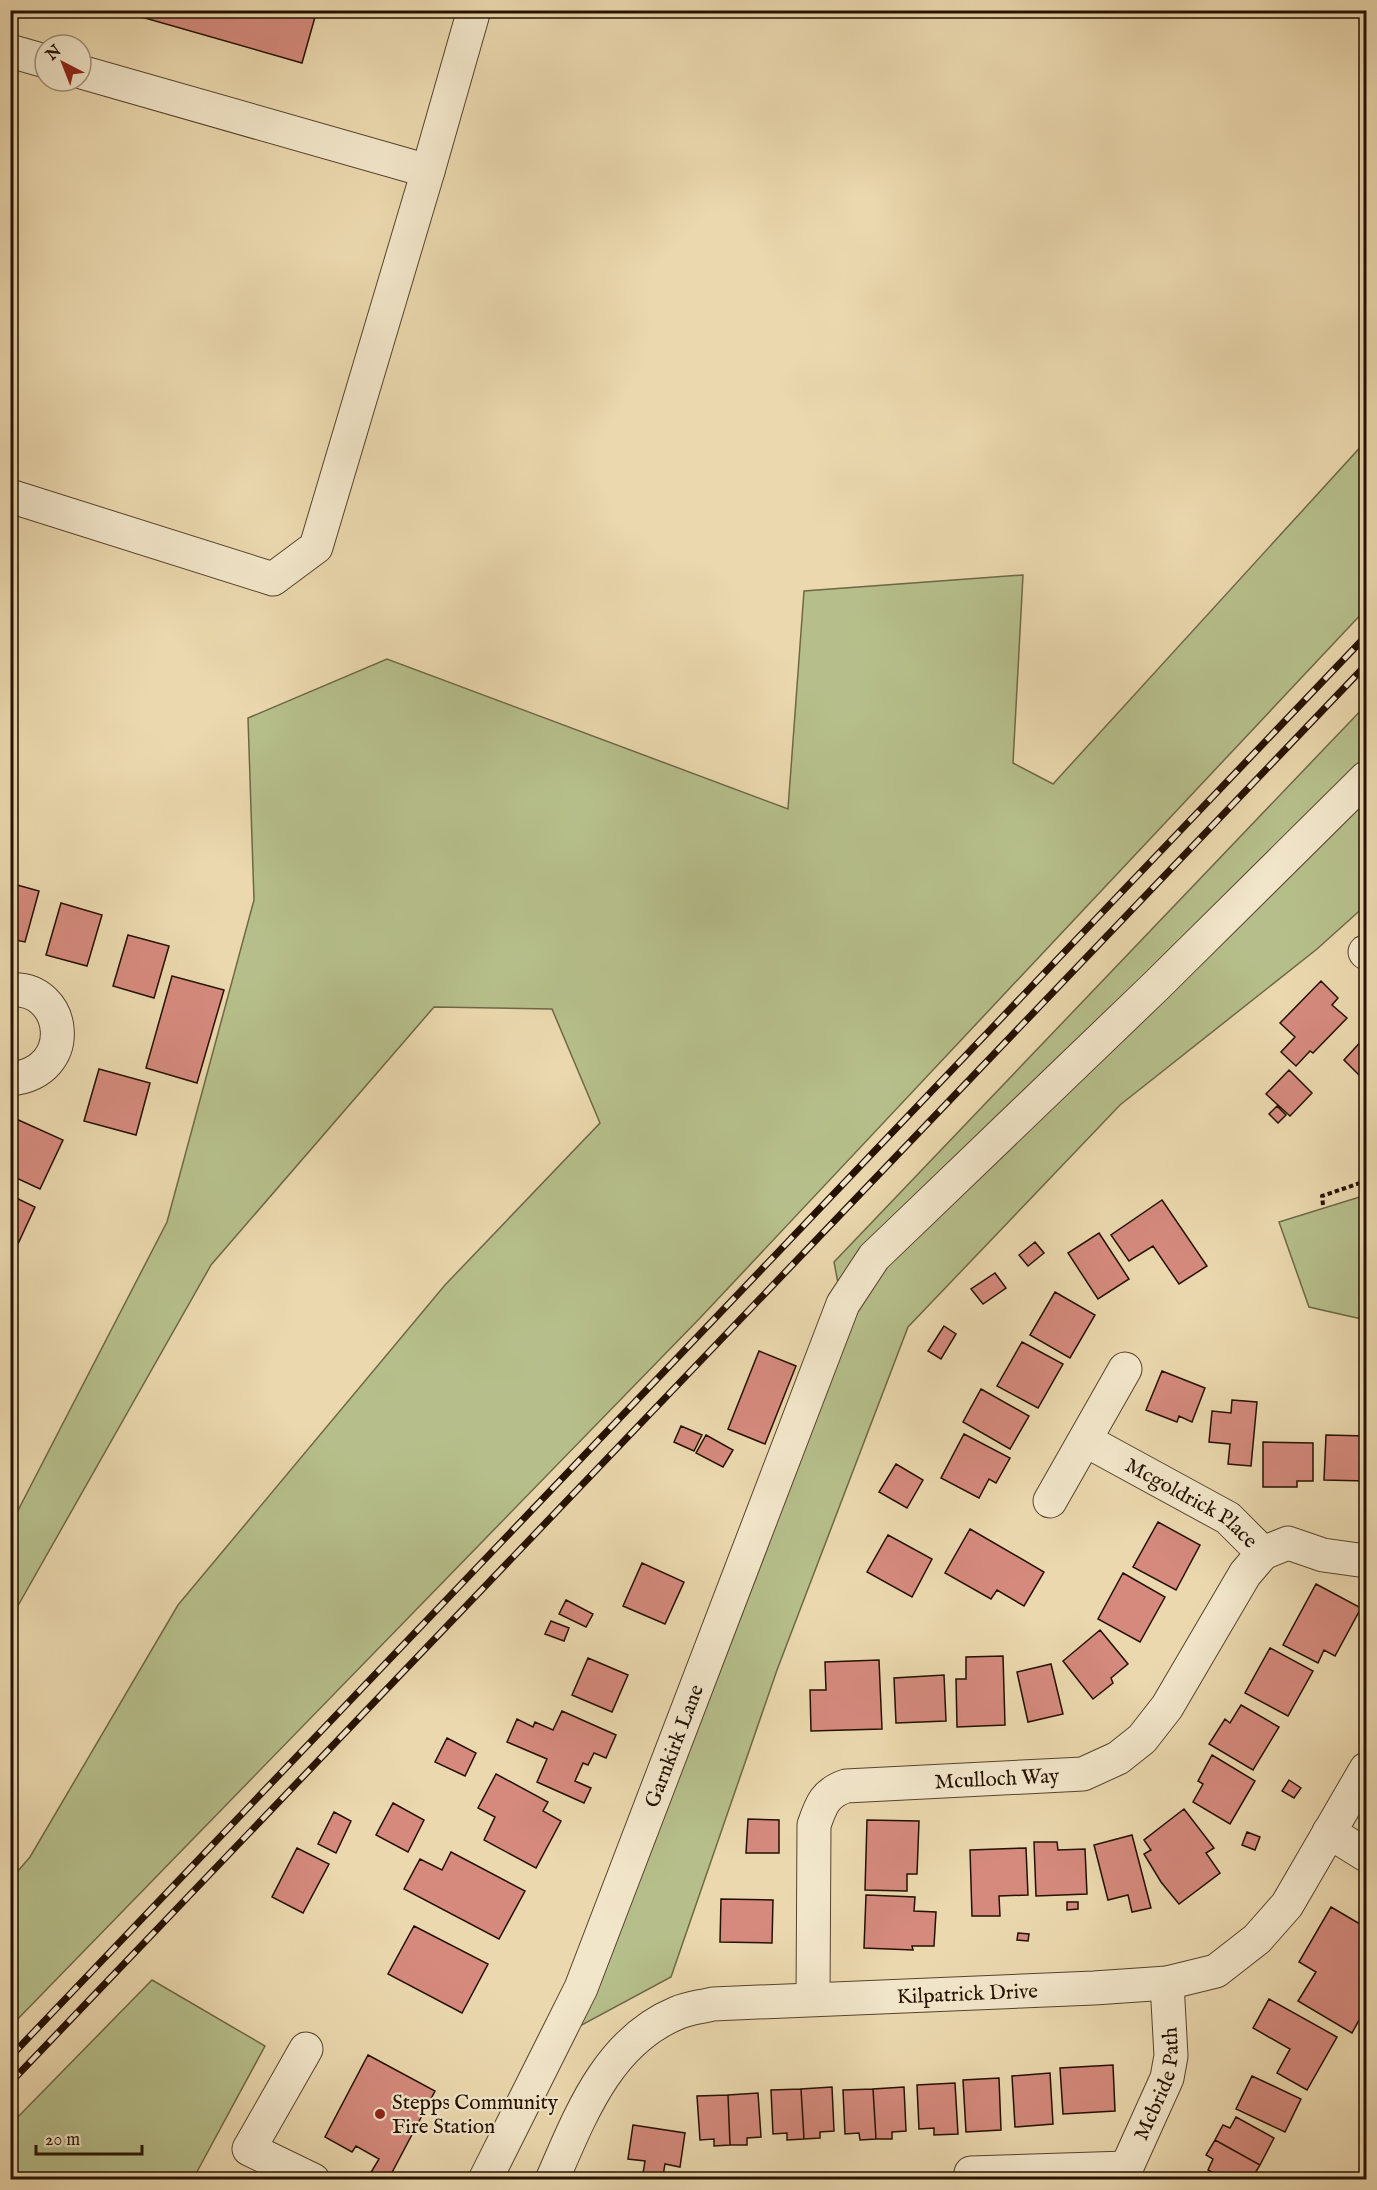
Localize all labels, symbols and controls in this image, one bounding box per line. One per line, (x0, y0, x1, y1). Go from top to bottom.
north arrow (33, 33, 93, 93)
text: N (42, 41, 66, 66)
street label: Mcgoldrick Place (1120, 1452, 1263, 1555)
street label: Garnkirk Lane (639, 1681, 711, 1812)
street label: Mculloch Way (934, 1763, 1061, 1797)
street label: Kilpatrick Drive (896, 1978, 1039, 2011)
street label: Mcbride Path (1129, 2026, 1186, 2145)
place label: Stepps Community Fire Station (392, 2090, 559, 2141)
marker: Stepps Community Fire Station (373, 2107, 387, 2121)
scale bar (36, 2118, 142, 2156)
text: 20 m (45, 2129, 80, 2152)

